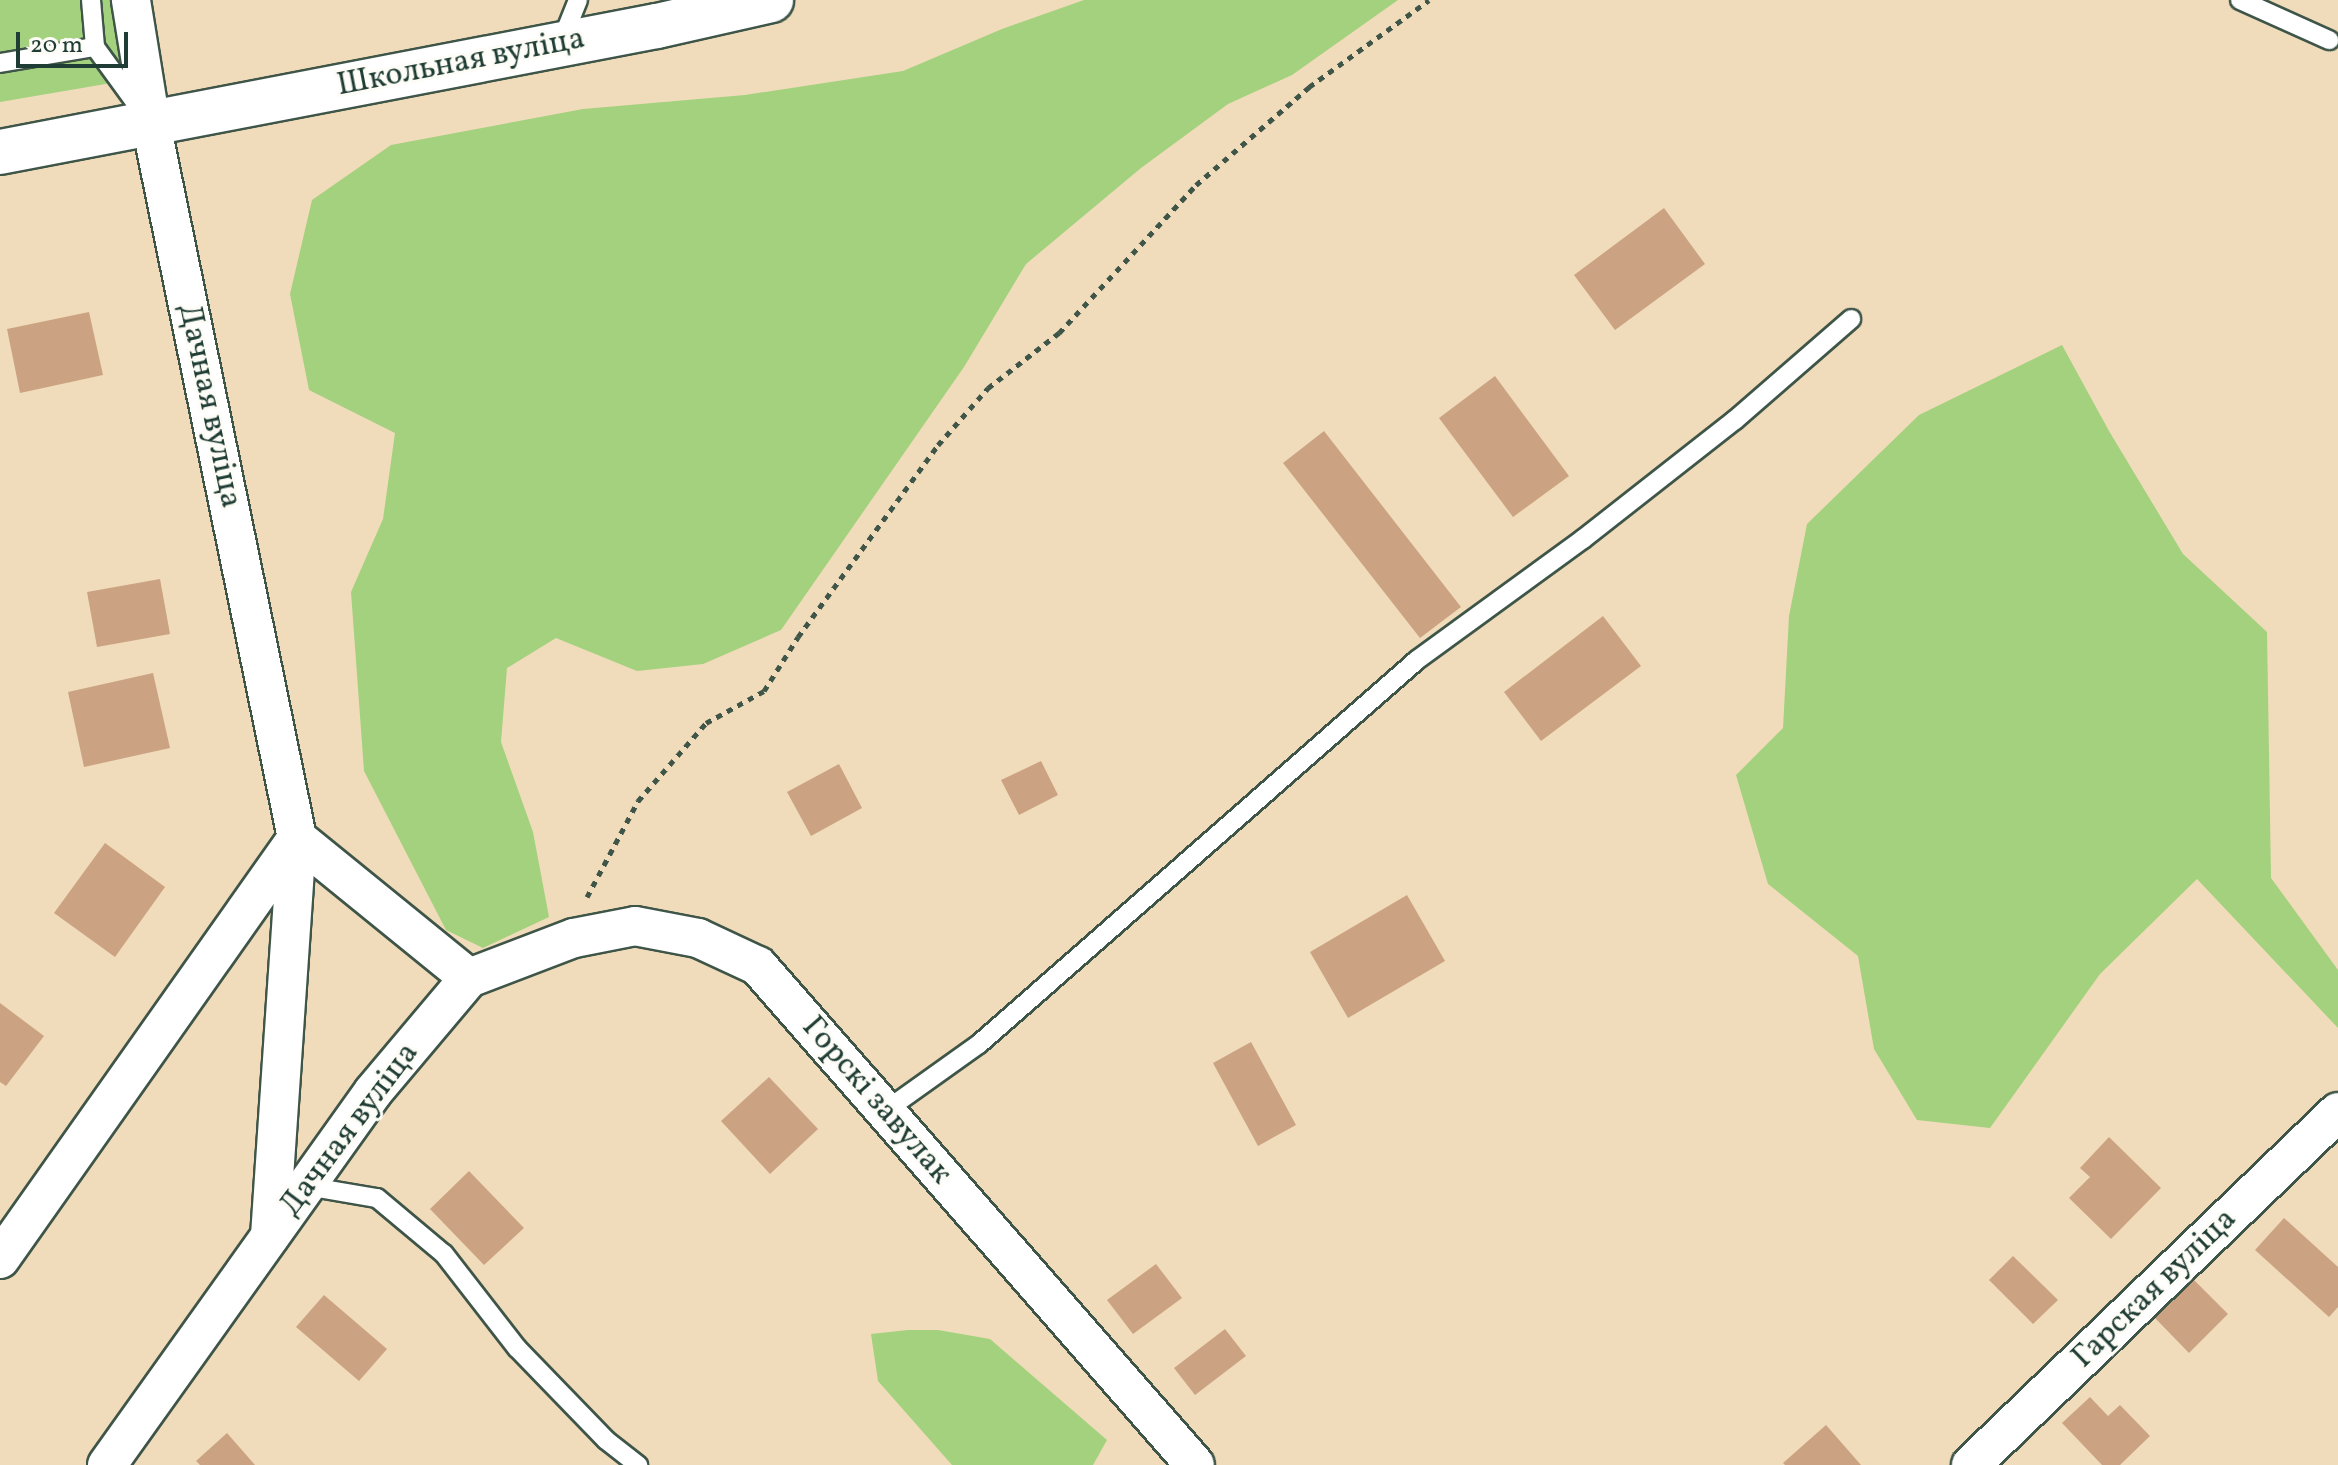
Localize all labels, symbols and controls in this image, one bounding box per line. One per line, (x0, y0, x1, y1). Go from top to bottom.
scale bar (20, 16, 132, 66)
street label: Школьная вуліца (334, 20, 588, 106)
text: 20 m (30, 29, 83, 63)
street label: Дачная вуліца (169, 300, 249, 512)
street label: Горскі завулак (793, 1009, 959, 1193)
street label: Дачная вуліца (272, 1036, 428, 1224)
street label: Гарская вуліца (2065, 1201, 2245, 1377)

